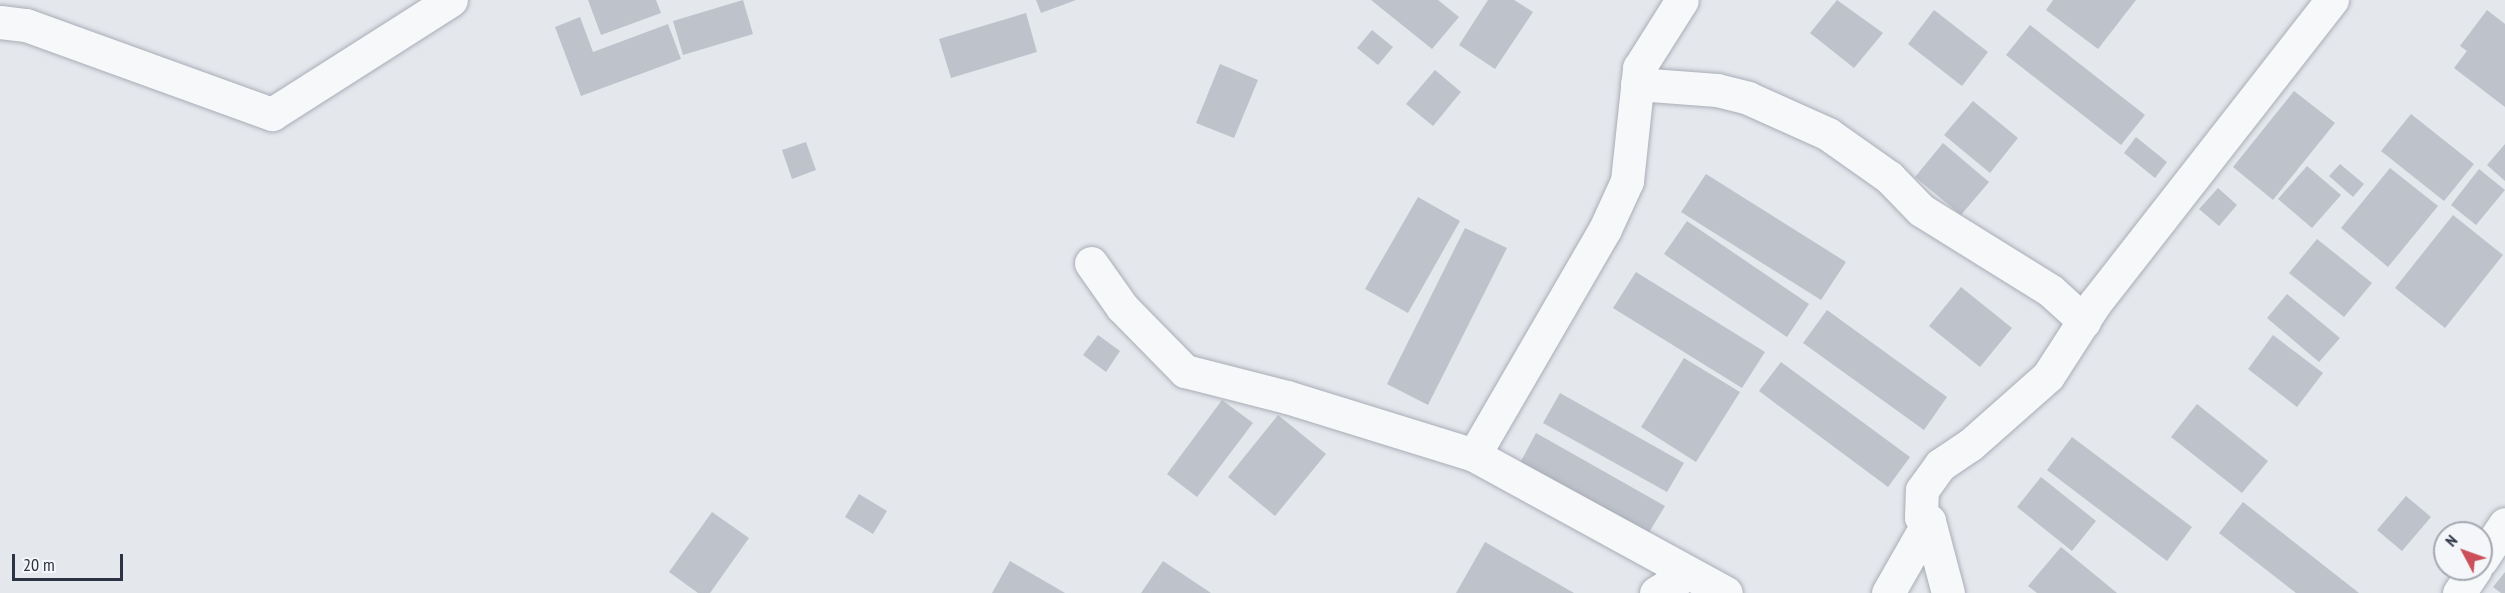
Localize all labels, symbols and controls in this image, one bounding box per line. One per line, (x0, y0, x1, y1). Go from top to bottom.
north arrow (2433, 521, 2493, 581)
text: N (2441, 531, 2461, 550)
scale bar (15, 542, 126, 580)
text: 20 m (23, 553, 55, 576)

